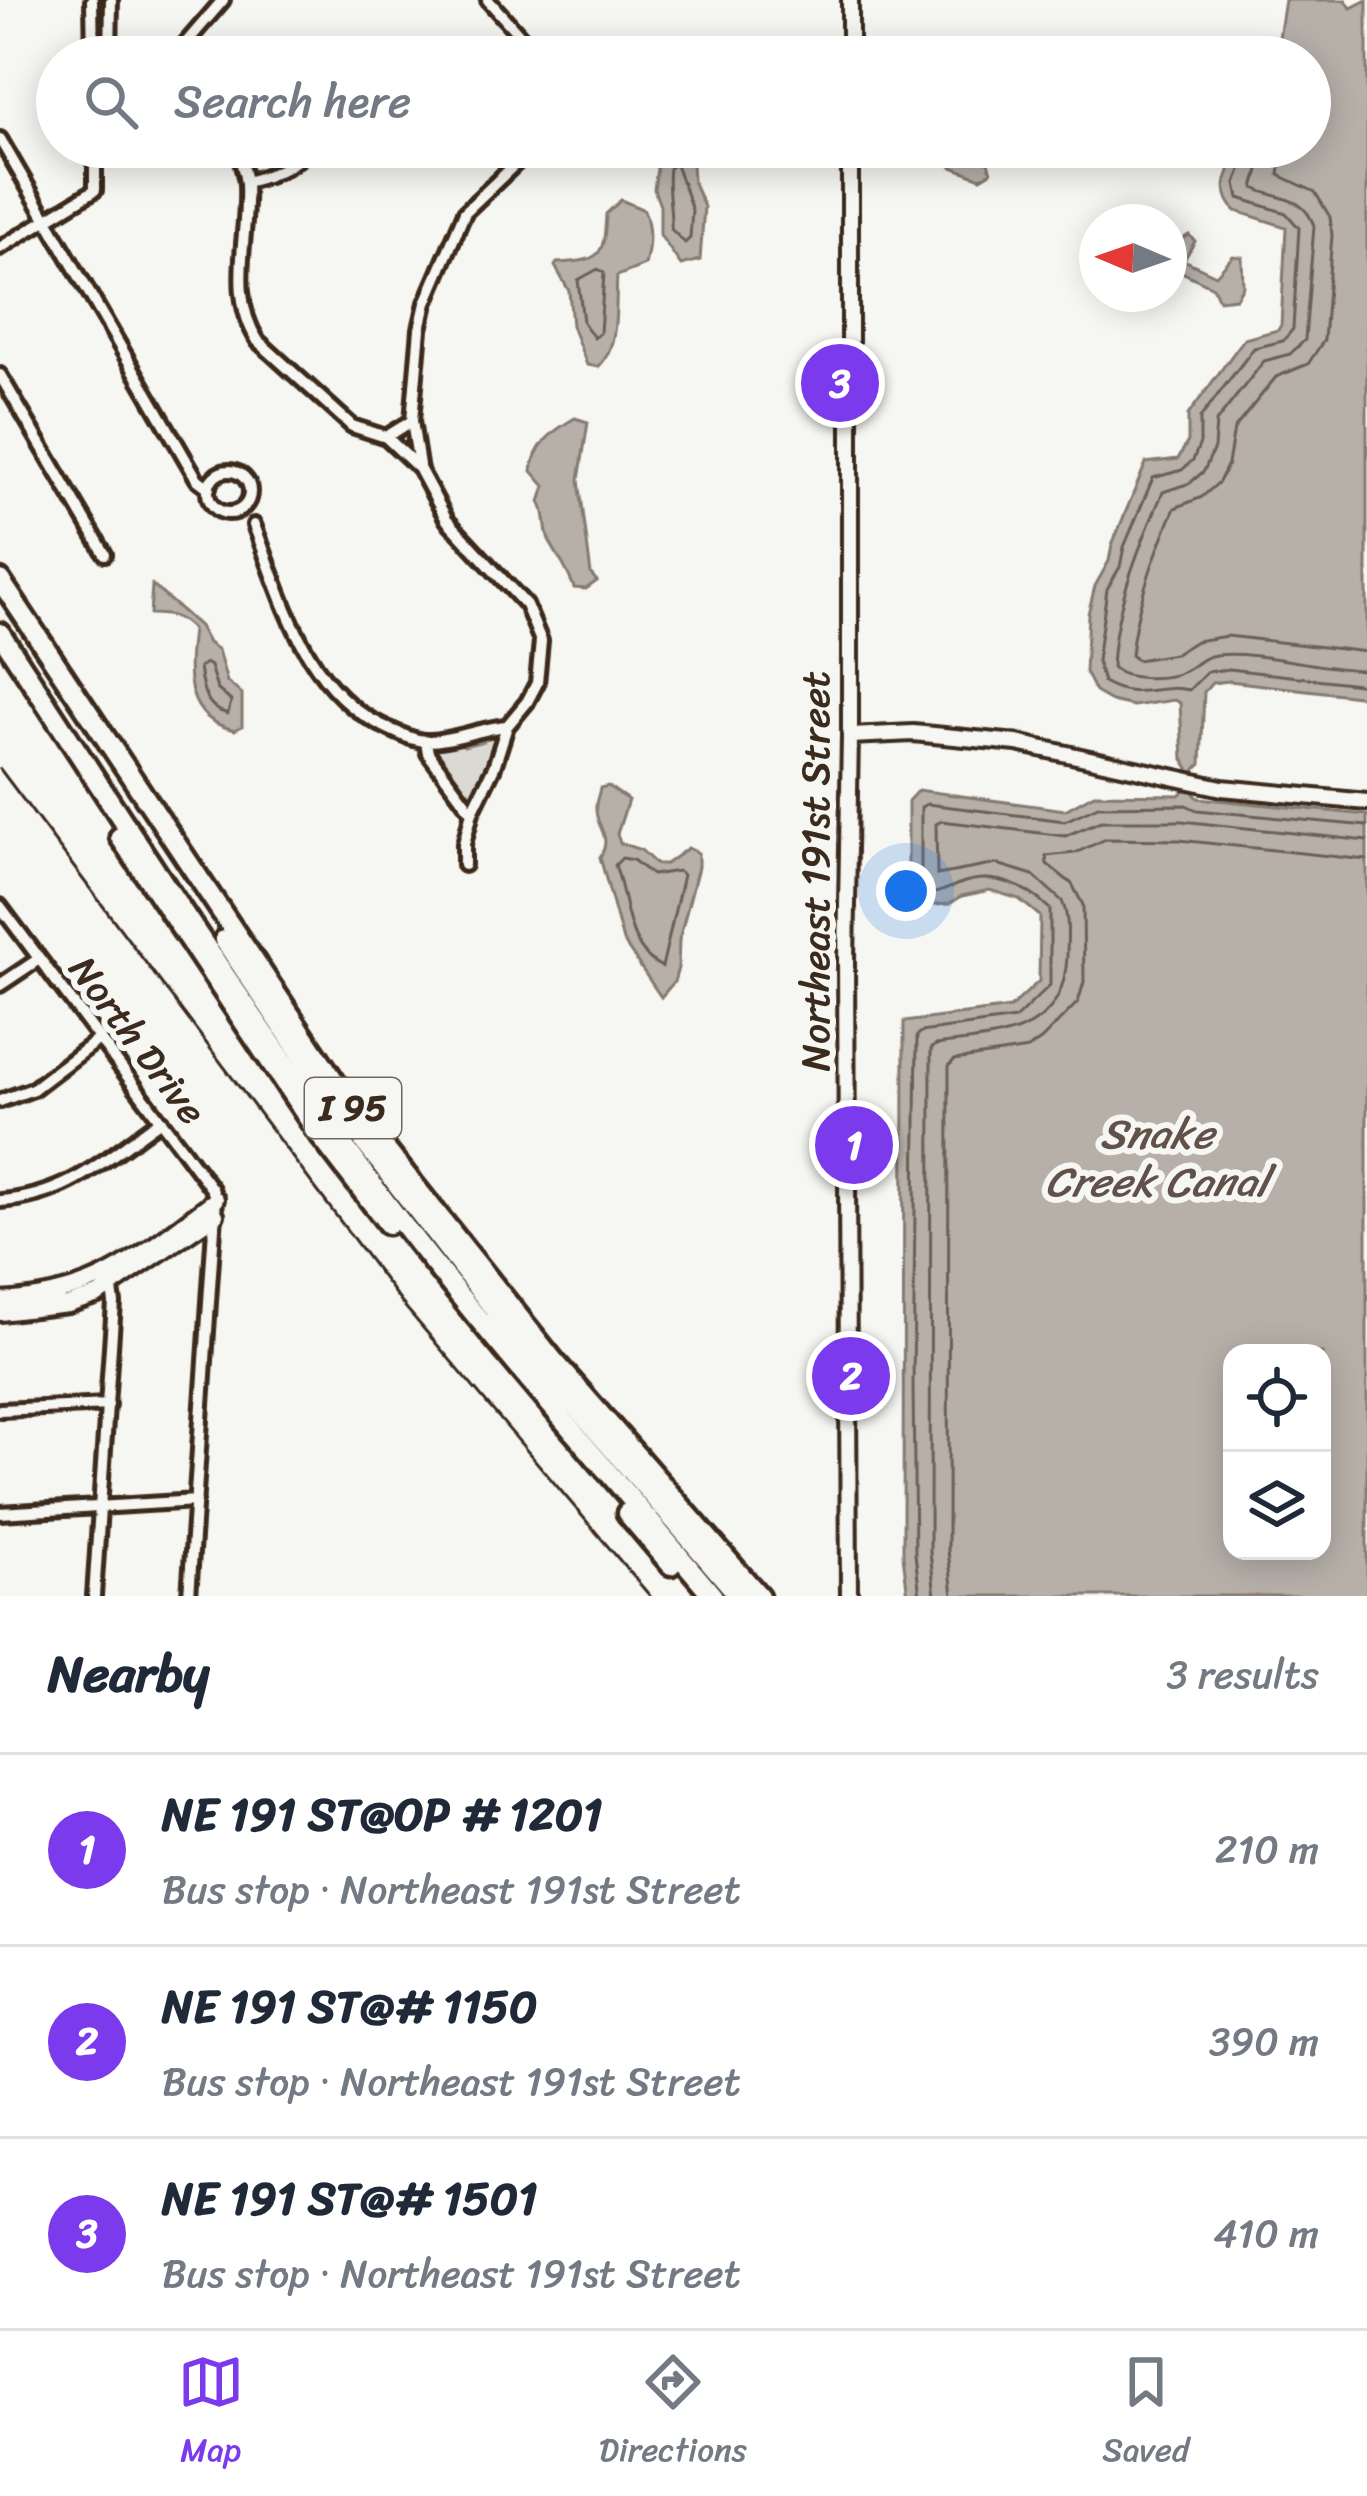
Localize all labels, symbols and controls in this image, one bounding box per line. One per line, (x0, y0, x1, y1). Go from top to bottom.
search box (36, 36, 1331, 168)
text: Search here (174, 62, 411, 142)
icon: search (78, 69, 144, 135)
north arrow (1079, 204, 1187, 312)
pin: 3 (801, 338, 879, 428)
street label: Northeast 191st Street (781, 671, 850, 1071)
your location (876, 861, 936, 921)
street label: North Drive (51, 940, 225, 1140)
road number: I 95 (305, 1078, 401, 1138)
water label: Snake Creek Canal (1046, 1097, 1278, 1219)
pin: 1 (815, 1100, 893, 1190)
pin: 2 (812, 1331, 890, 1421)
map controls (1223, 1344, 1331, 1560)
button: locate (1223, 1344, 1331, 1452)
button: layers (1223, 1452, 1331, 1560)
text: Nearby (48, 1629, 209, 1719)
text: 3 results (1166, 1640, 1319, 1709)
text: NE 191 ST@OP # 1201 (162, 1775, 603, 1855)
text: 1 (79, 1815, 95, 1884)
text: 210 m (1215, 1815, 1319, 1884)
text: Bus stop · Northeast 191st Street (162, 1855, 741, 1924)
text: NE 191 ST@# 1150 (162, 1967, 537, 2047)
text: 2 (76, 2007, 98, 2076)
text: 390 m (1209, 2007, 1319, 2076)
text: Bus stop · Northeast 191st Street (162, 2047, 741, 2116)
text: NE 191 ST@# 1501 (162, 2159, 537, 2239)
text: 3 (76, 2199, 98, 2268)
text: 410 m (1213, 2199, 1319, 2268)
text: Bus stop · Northeast 191st Street (162, 2239, 741, 2308)
tab: Map (178, 2349, 244, 2479)
tab: Directions (599, 2349, 747, 2479)
tab: Saved (1102, 2349, 1189, 2479)

